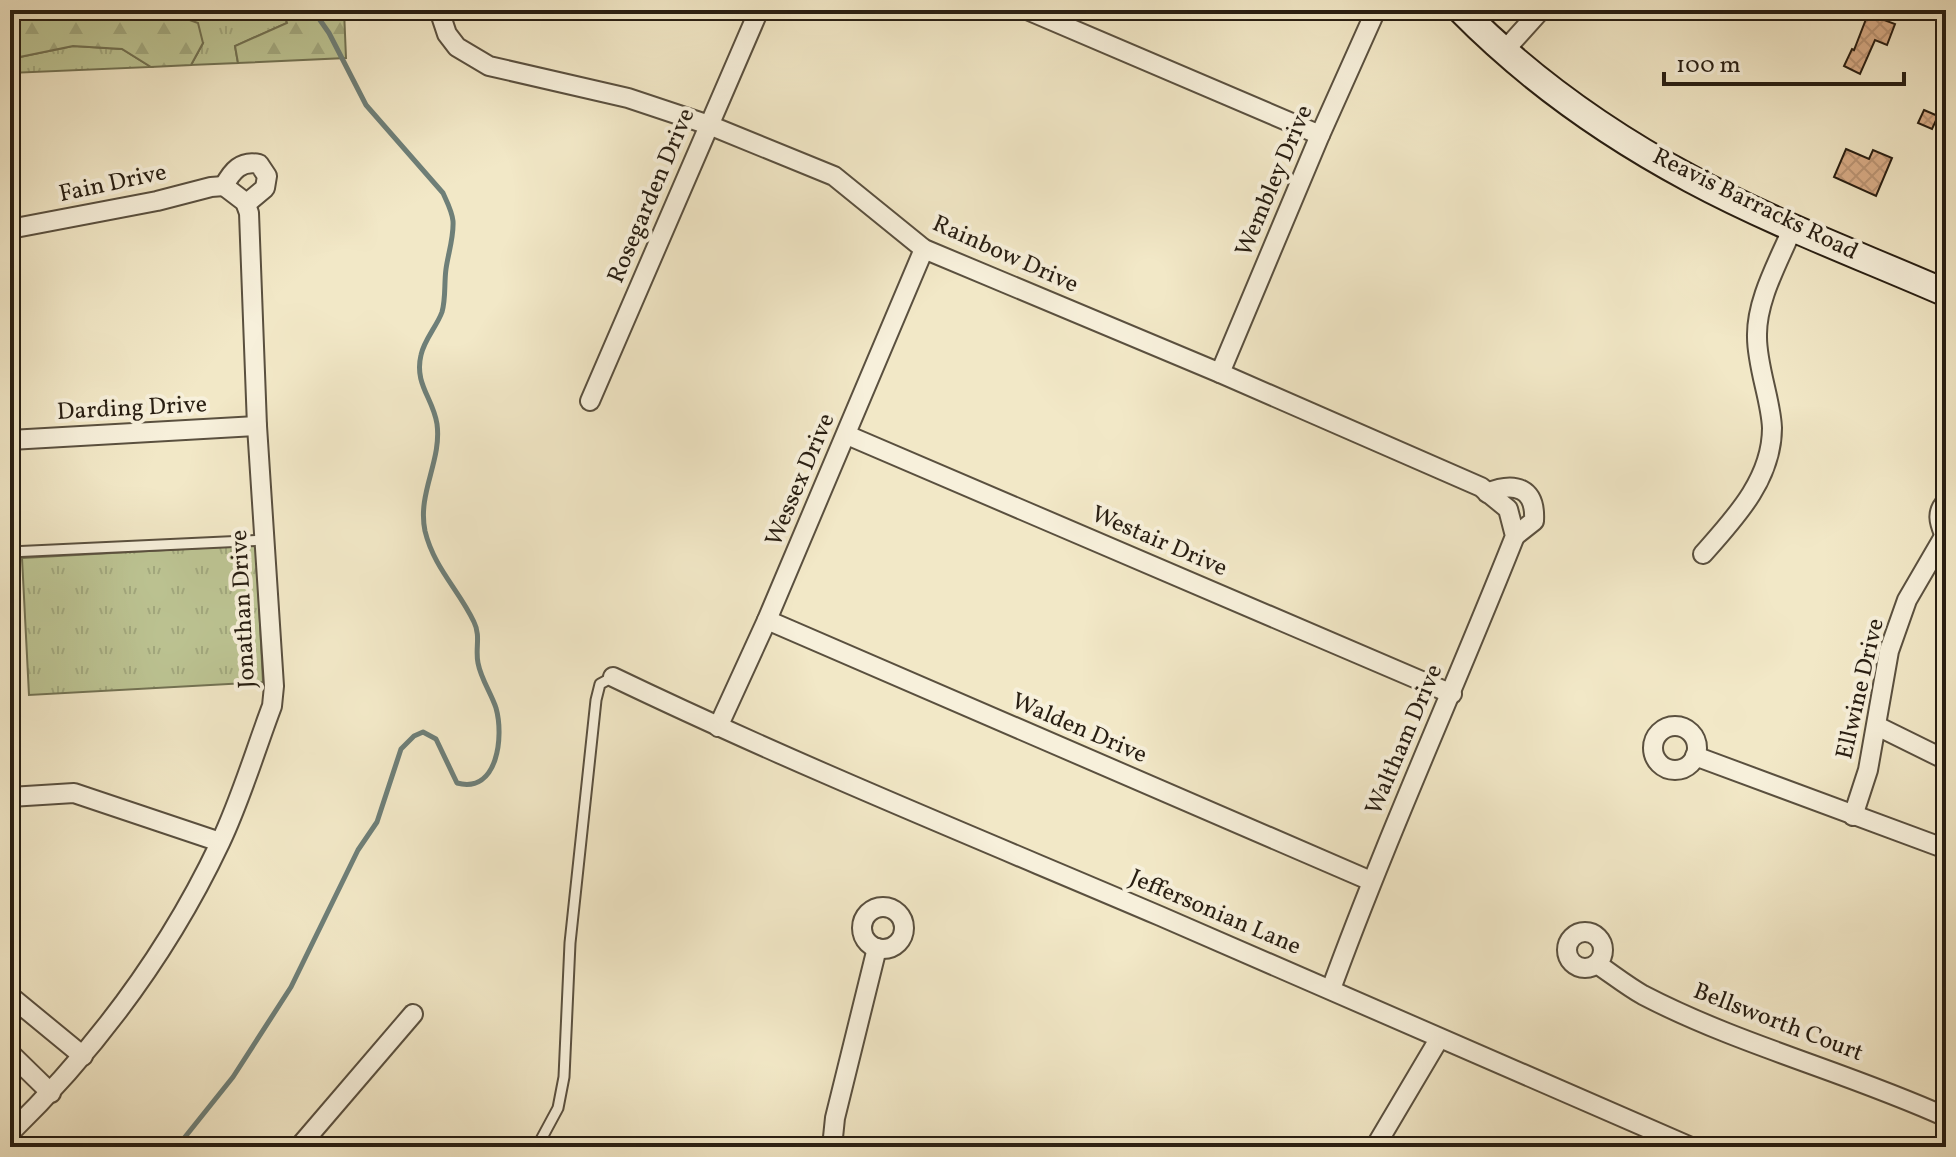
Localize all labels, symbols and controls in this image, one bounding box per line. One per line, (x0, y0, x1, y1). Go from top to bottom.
scale bar (1664, 36, 1904, 86)
text: 100 m (1676, 49, 1741, 83)
street label: Wembley Drive (1228, 100, 1322, 262)
street label: Rosegarden Drive (600, 103, 704, 289)
street label: Reavis Barracks Road (1646, 140, 1864, 270)
street label: Fain Drive (56, 156, 170, 212)
street label: Rainbow Drive (926, 208, 1084, 302)
street label: Darding Drive (56, 388, 208, 430)
street label: Wessex Drive (758, 408, 844, 552)
street label: Westair Drive (1086, 498, 1232, 586)
street label: Jonathan Drive (223, 529, 265, 689)
street label: Ellwine Drive (1828, 615, 1894, 763)
street label: Waltham Drive (1358, 659, 1452, 821)
street label: Walden Drive (1006, 685, 1152, 773)
street label: Jeffersonian Lane (1124, 862, 1306, 964)
street label: Bellsworth Court (1688, 975, 1868, 1071)

